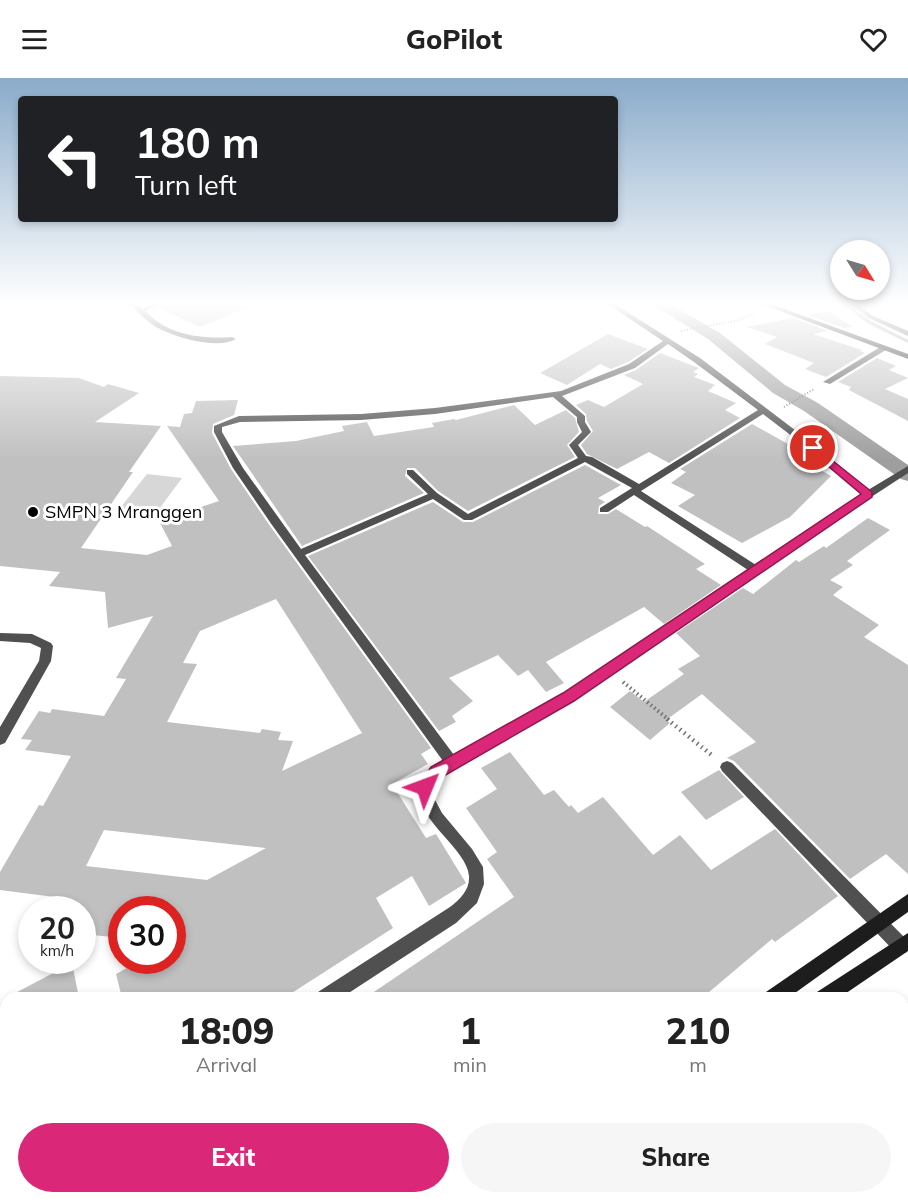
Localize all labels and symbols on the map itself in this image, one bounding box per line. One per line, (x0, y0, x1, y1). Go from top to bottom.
north arrow (830, 240, 890, 300)
pin (787, 422, 838, 473)
place label: SMPN 3 Mranggen (45, 500, 202, 523)
marker: SMPN 3 Mranggen (26, 505, 40, 519)
position arrow (393, 755, 457, 819)
speed limit sign: 30 (108, 896, 186, 974)

